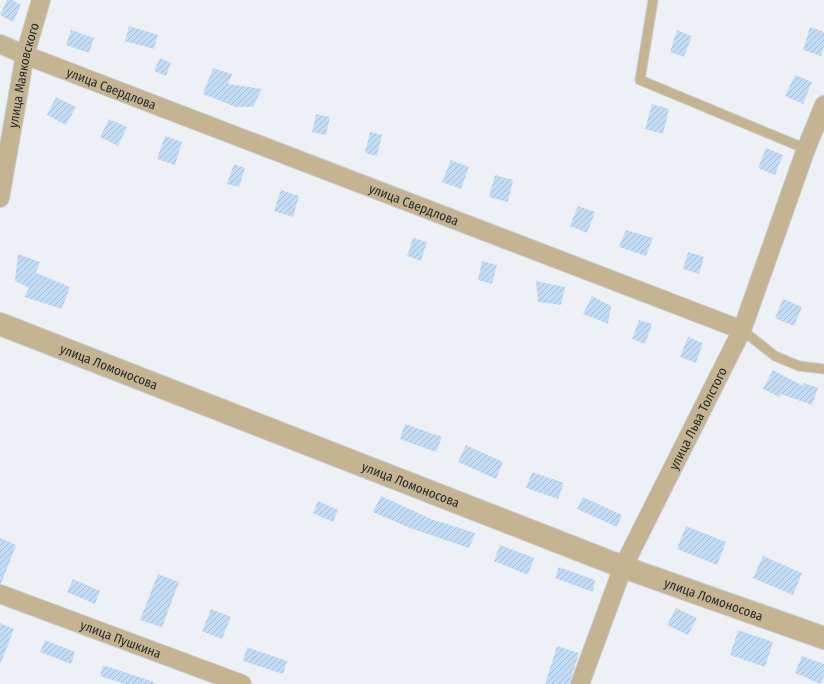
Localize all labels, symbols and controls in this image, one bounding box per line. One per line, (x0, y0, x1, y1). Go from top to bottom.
street label: улица Маяковского (5, 21, 42, 129)
street label: улица Свердлова (65, 64, 158, 112)
street label: улица Свердлова (367, 180, 461, 228)
street label: улица Ломоносова (58, 341, 160, 392)
street label: улица Льва Толстого (666, 364, 730, 472)
street label: улица Ломоносова (360, 458, 462, 510)
street label: улица Ломоносова (662, 575, 765, 623)
street label: улица Пушкина (78, 617, 163, 661)

